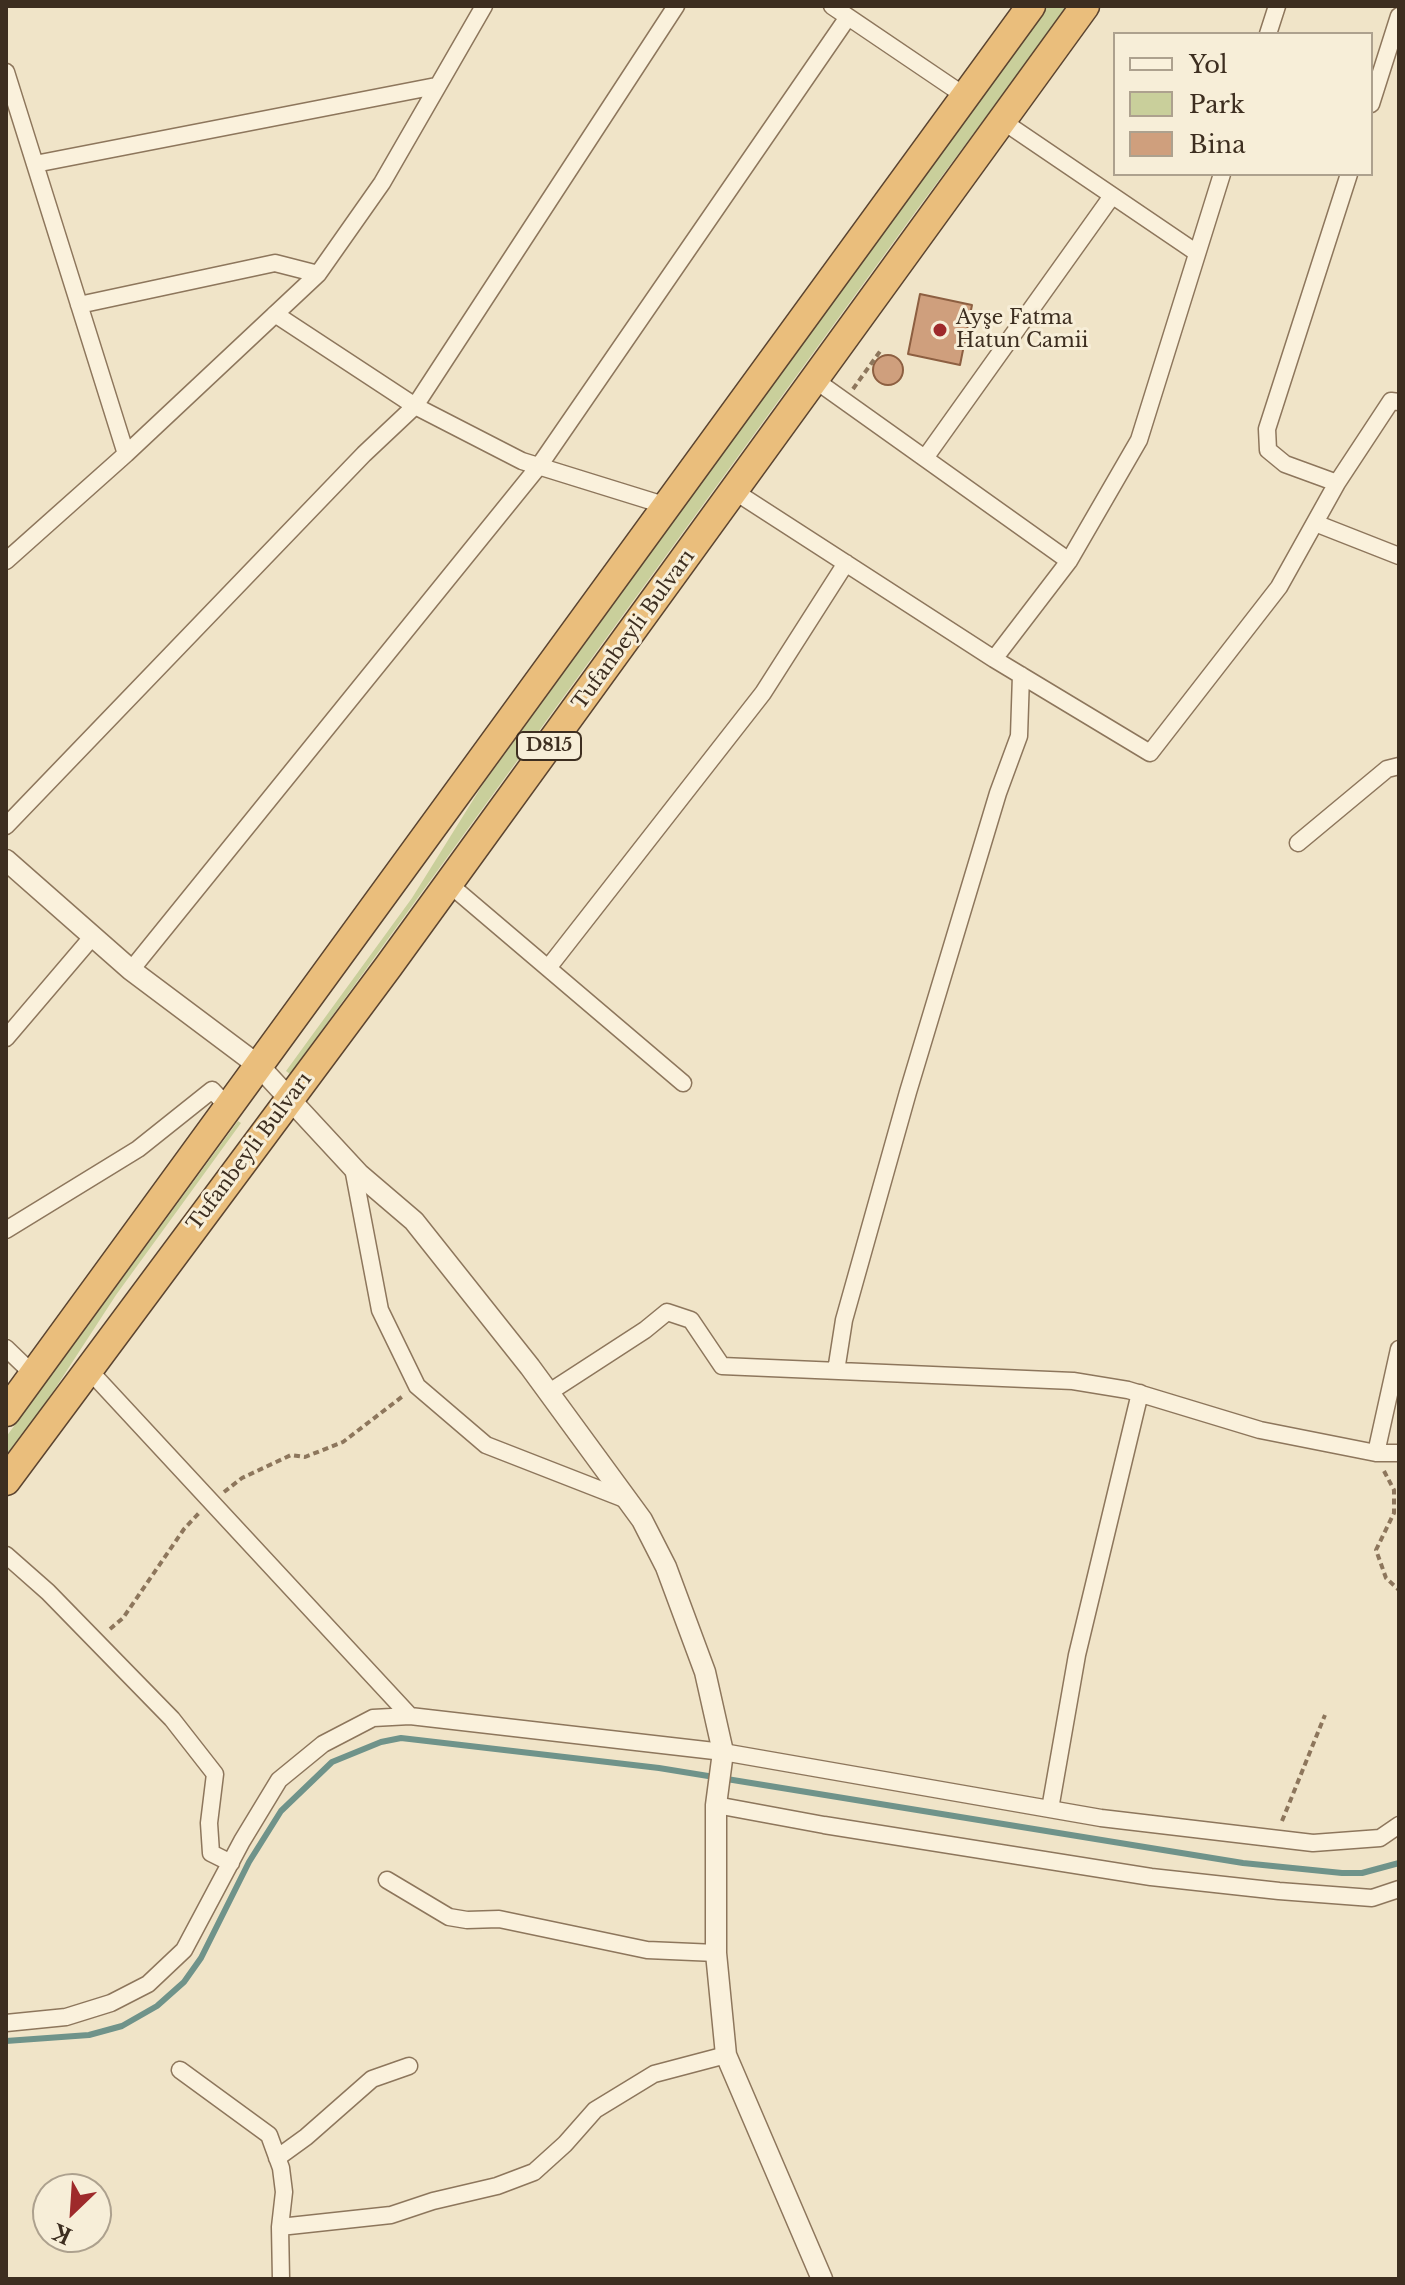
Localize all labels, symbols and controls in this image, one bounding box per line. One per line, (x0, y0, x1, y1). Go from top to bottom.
legend (1113, 32, 1373, 176)
text: Yol (1189, 50, 1228, 79)
text: Park (1189, 90, 1245, 119)
text: Bina (1189, 130, 1245, 159)
place label: Ayşe Fatma Hatun Camii (956, 306, 1088, 353)
marker: Ayşe Fatma Hatun Camii (931, 321, 949, 339)
street label: Tufanbeyli Bulvarı (568, 545, 700, 715)
road number: D815 (517, 732, 581, 760)
street label: Tufanbeyli Bulvarı (183, 1068, 317, 1236)
north arrow (32, 2173, 112, 2253)
text: K (49, 2217, 76, 2249)

